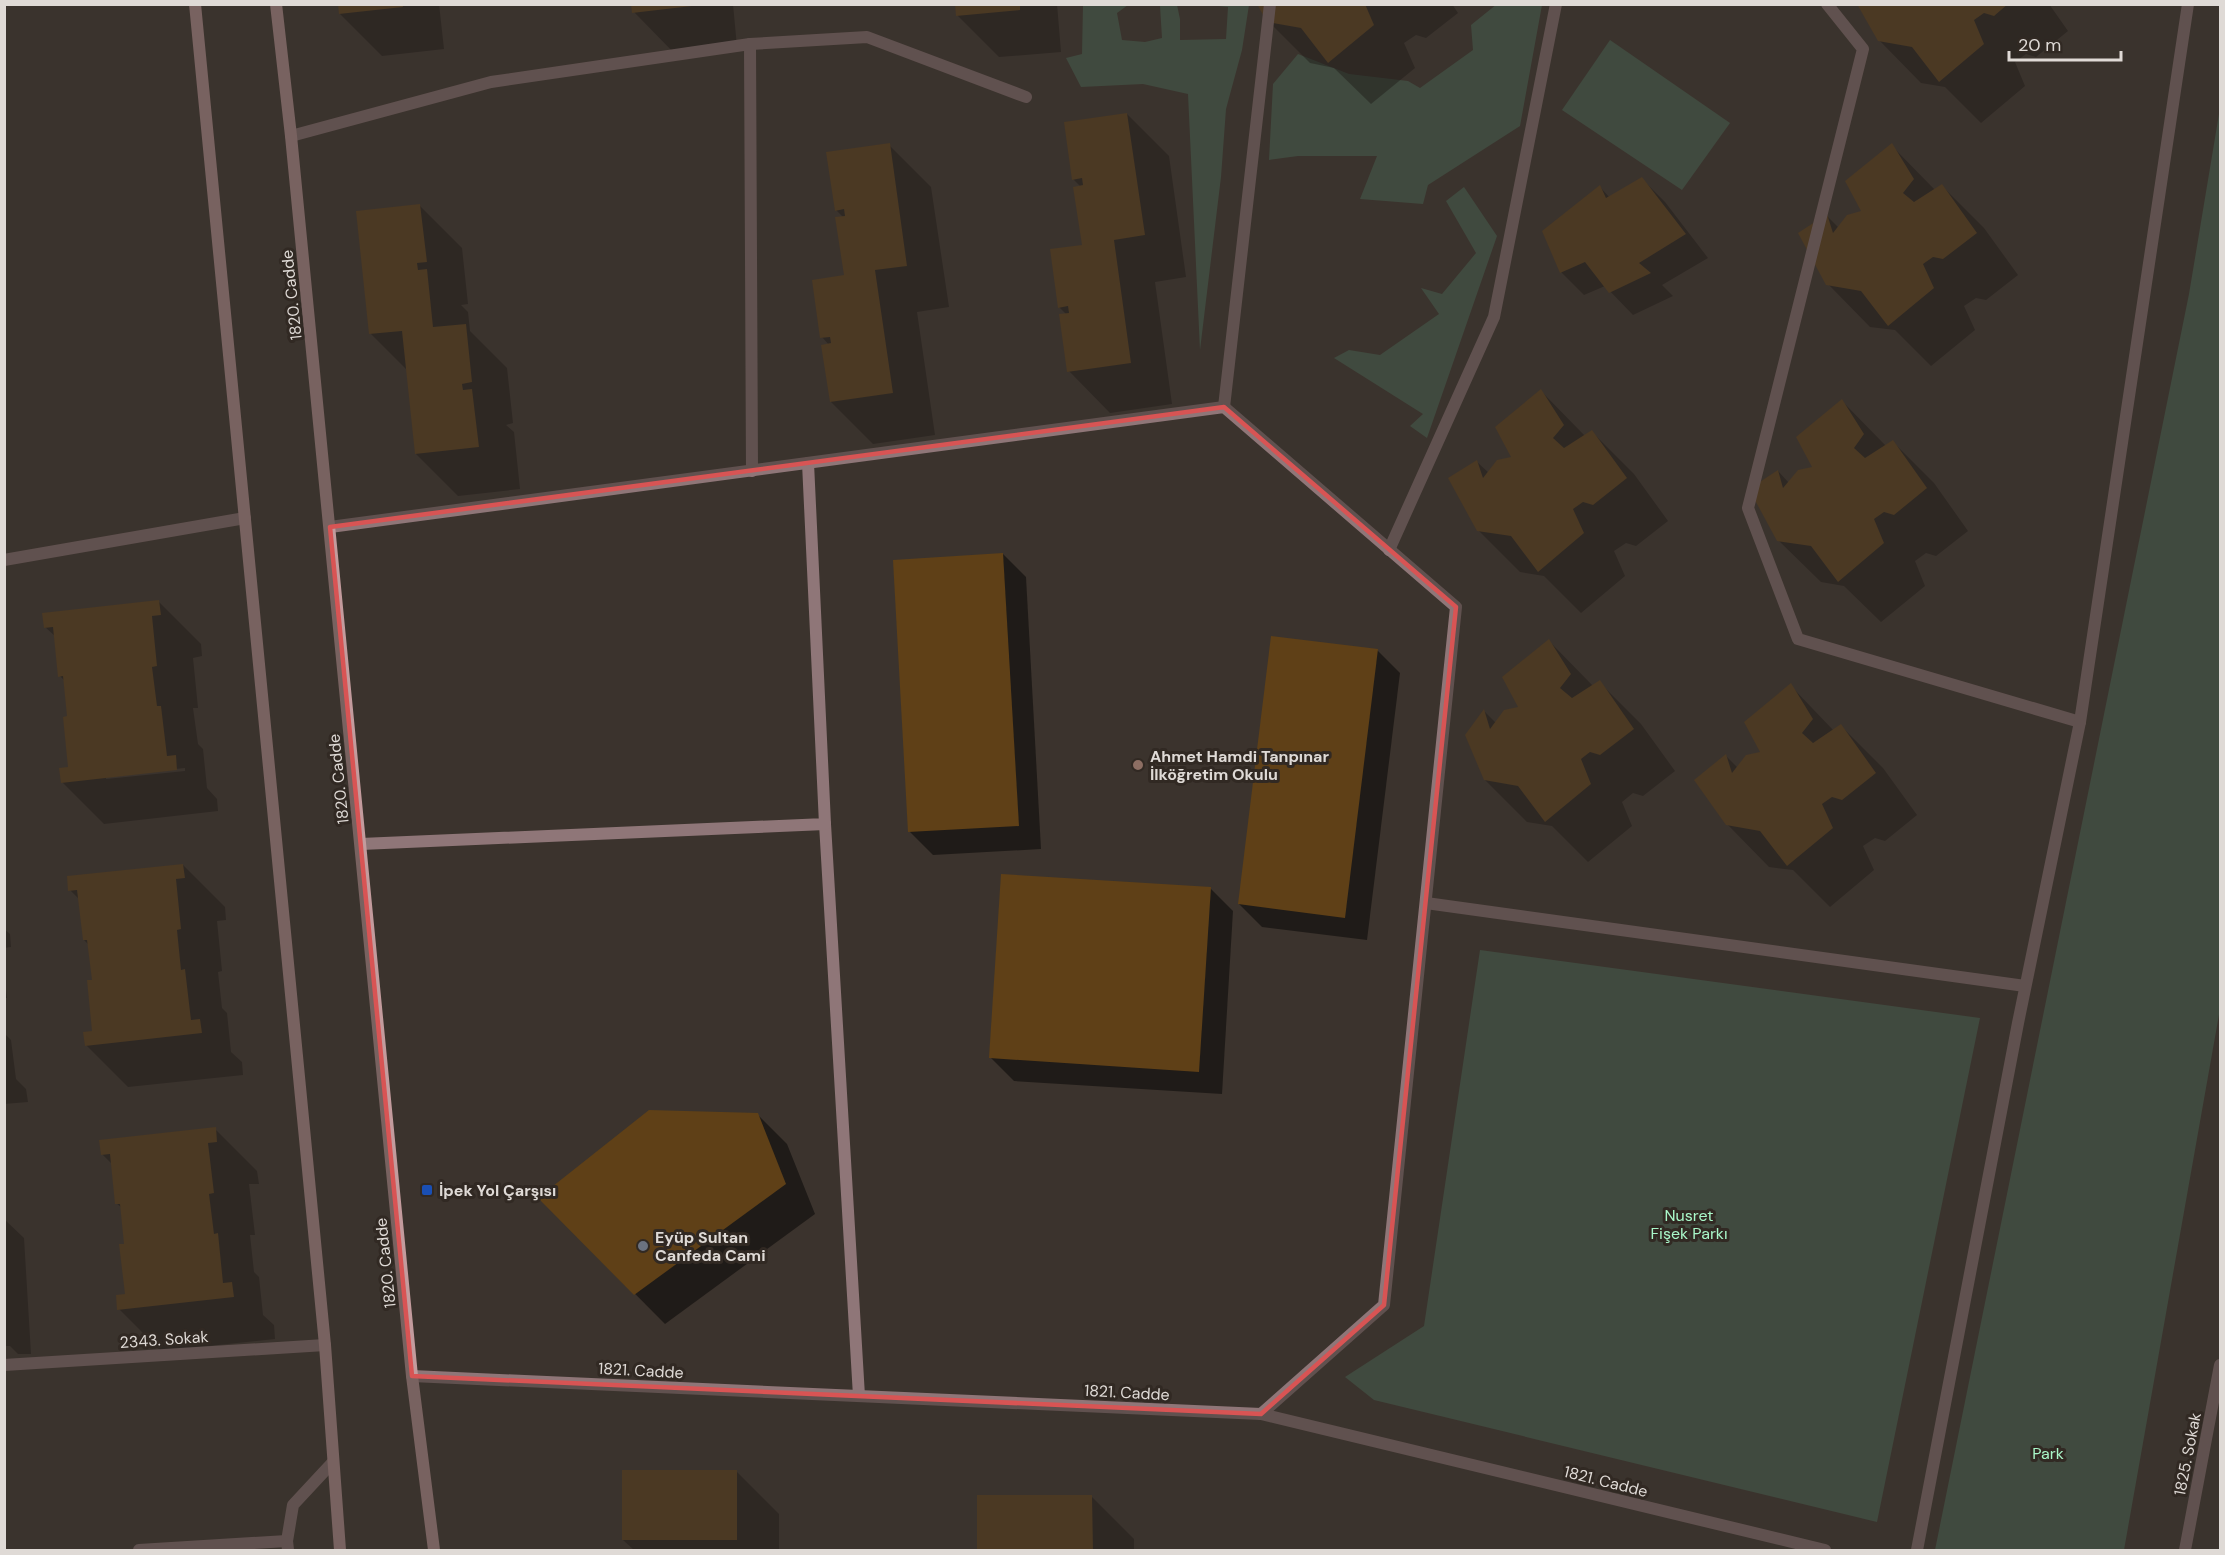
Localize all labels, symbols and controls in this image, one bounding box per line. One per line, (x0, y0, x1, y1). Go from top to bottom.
scale bar (2009, 24, 2122, 62)
text: 20 m (2018, 33, 2061, 57)
street label: 1820. Cadde (276, 249, 307, 341)
street label: 1820. Cadde (323, 733, 354, 825)
place label: Ahmet Hamdi Tanpınar İlköğretim Okulu (1150, 746, 1329, 785)
marker: Ahmet Hamdi Tanpınar İlköğretim Okulu (1131, 758, 1145, 772)
place label: İpek Yol Çarşısı (439, 1180, 556, 1201)
marker: İpek Yol Çarşısı (420, 1183, 434, 1197)
park label: Nusret Fişek Parkı (1650, 1205, 1728, 1244)
street label: 1820. Cadde (370, 1217, 401, 1309)
place label: Eyüp Sultan Canfeda Cami (655, 1227, 766, 1266)
marker: Eyüp Sultan Canfeda Cami (636, 1239, 650, 1253)
street label: 2343. Sokak (119, 1326, 209, 1353)
street label: 1821. Cadde (598, 1358, 684, 1383)
street label: 1821. Cadde (1084, 1380, 1170, 1405)
street label: 1825. Sokak (2169, 1411, 2206, 1498)
park label: Park (2032, 1443, 2064, 1464)
street label: 1821. Cadde (1562, 1461, 1650, 1502)

